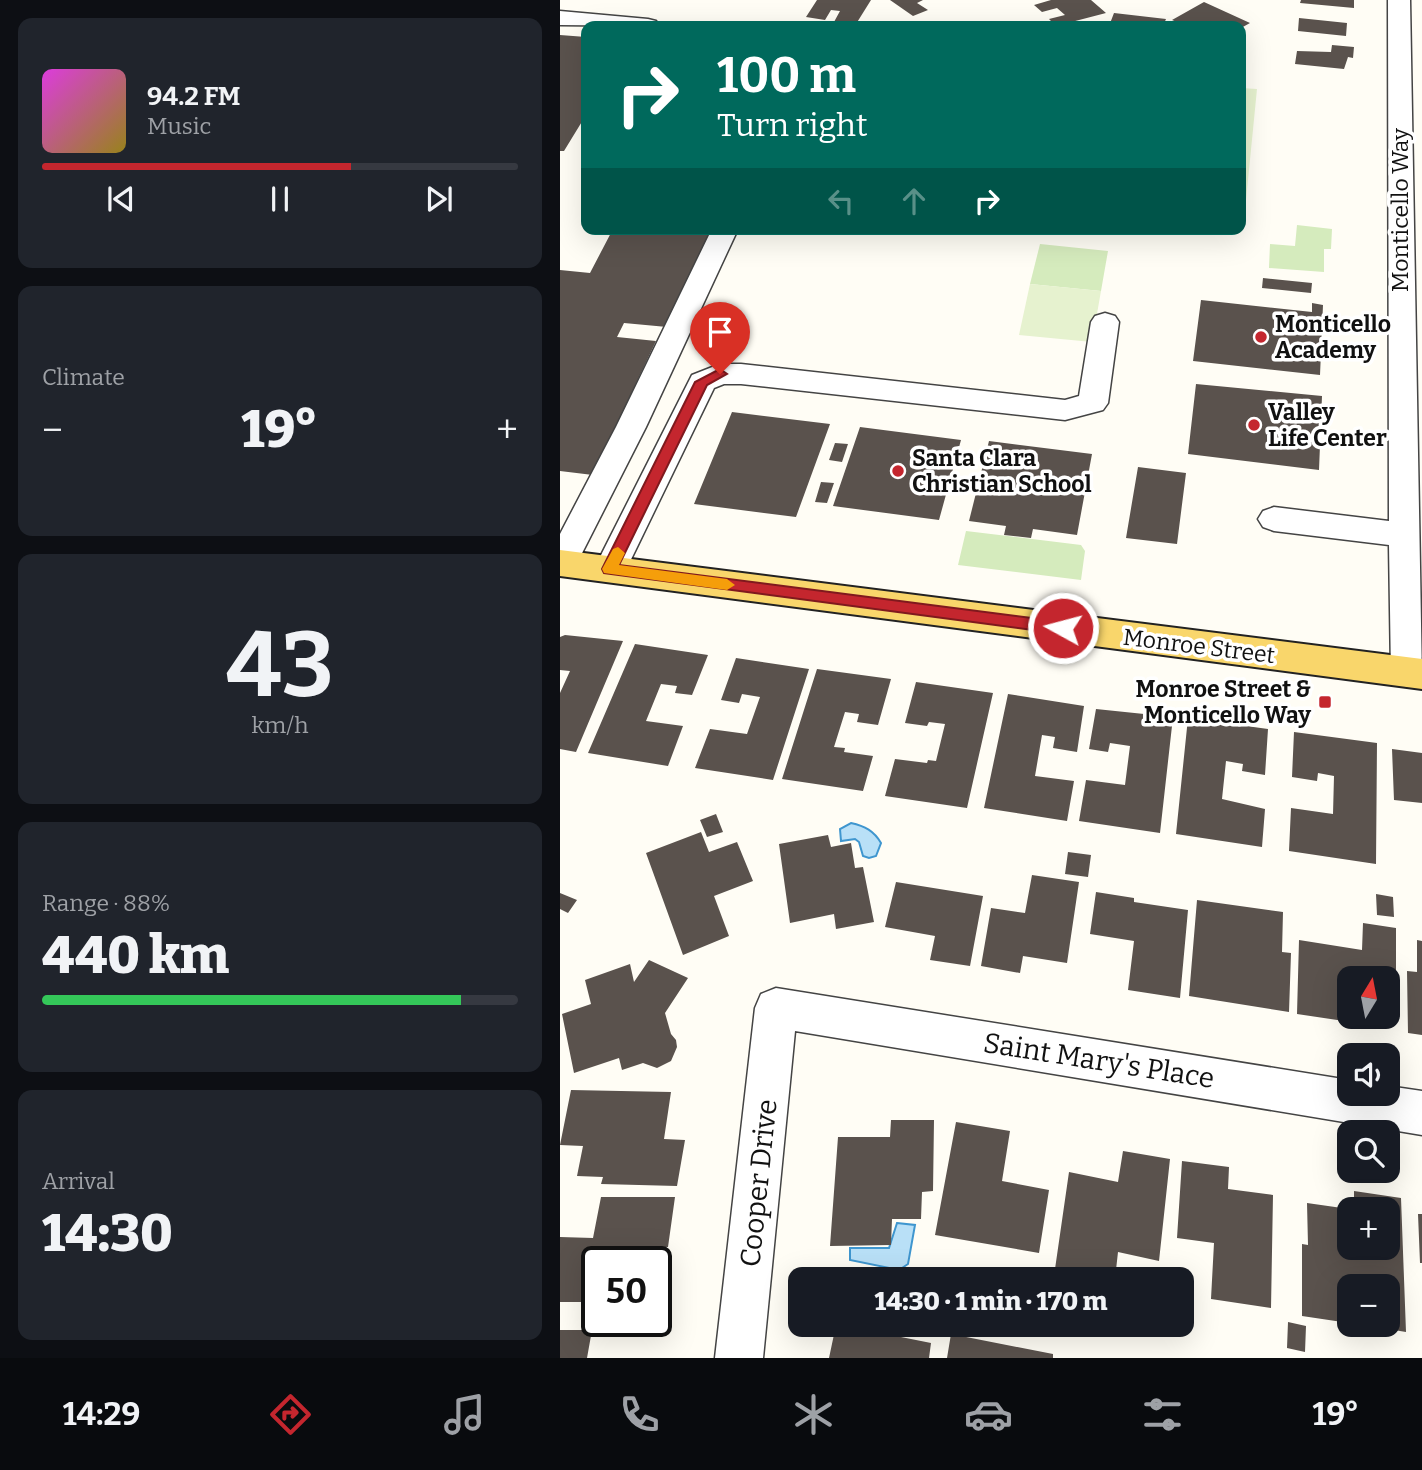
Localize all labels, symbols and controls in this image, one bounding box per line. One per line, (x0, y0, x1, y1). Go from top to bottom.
text: 100 m (717, 46, 856, 105)
icon: right (602, 49, 693, 140)
text: 94.2 FM (147, 81, 240, 112)
text: Turn right (717, 106, 868, 144)
text: Music (147, 112, 211, 140)
street label: Monticello Way (1386, 127, 1414, 292)
icon: previous (102, 180, 140, 218)
icon: pause (261, 180, 299, 218)
icon: next (420, 180, 458, 218)
icon: left (822, 182, 860, 220)
icon: ahead (895, 182, 933, 220)
icon: right (968, 182, 1006, 220)
pin (690, 302, 750, 374)
place label: Monticello Academy (1275, 310, 1391, 364)
icon: arrive (701, 313, 739, 351)
marker: Monticello Academy (1253, 329, 1269, 345)
text: Climate (42, 363, 125, 391)
text: 19° (241, 398, 318, 461)
place label: Valley Life Center (1268, 398, 1387, 452)
text: − (42, 407, 63, 453)
text: + (496, 407, 518, 453)
marker: Valley Life Center (1246, 417, 1262, 433)
place label: Santa Clara Christian School (912, 444, 1092, 498)
marker: Santa Clara Christian School (890, 463, 906, 479)
position arrow (1026, 591, 1100, 665)
text: 43 (226, 611, 334, 720)
street label: Monroe Street (1121, 623, 1277, 669)
place label: Monroe Street & Monticello Way (1135, 675, 1311, 729)
marker: Monroe Street & Monticello Way (1317, 694, 1333, 710)
text: km/h (252, 711, 308, 739)
text: Range · 88% (42, 889, 170, 917)
text: 440 km (42, 924, 229, 987)
north arrow (1337, 966, 1400, 1029)
map controls (1337, 966, 1400, 1337)
street label: Saint Mary's Place (981, 1026, 1217, 1095)
button: sound (1337, 1043, 1400, 1106)
street label: Cooper Drive (733, 1098, 784, 1269)
button: search (1337, 1120, 1400, 1183)
text: Arrival (42, 1167, 115, 1195)
button: + (1337, 1197, 1400, 1260)
text: 14:30 (42, 1202, 173, 1265)
speed limit sign: 50 (581, 1246, 672, 1337)
button: − (1337, 1274, 1400, 1337)
text: 14:30 · 1 min · 170 m (875, 1286, 1107, 1317)
icon: directions (266, 1390, 315, 1439)
icon: music (440, 1390, 489, 1439)
icon: phone (615, 1390, 664, 1439)
icon: climate (789, 1390, 838, 1439)
icon: car (964, 1390, 1013, 1439)
icon: filters (1138, 1390, 1187, 1439)
text: 14:29 (63, 1395, 140, 1433)
text: 19° (1313, 1395, 1359, 1433)

